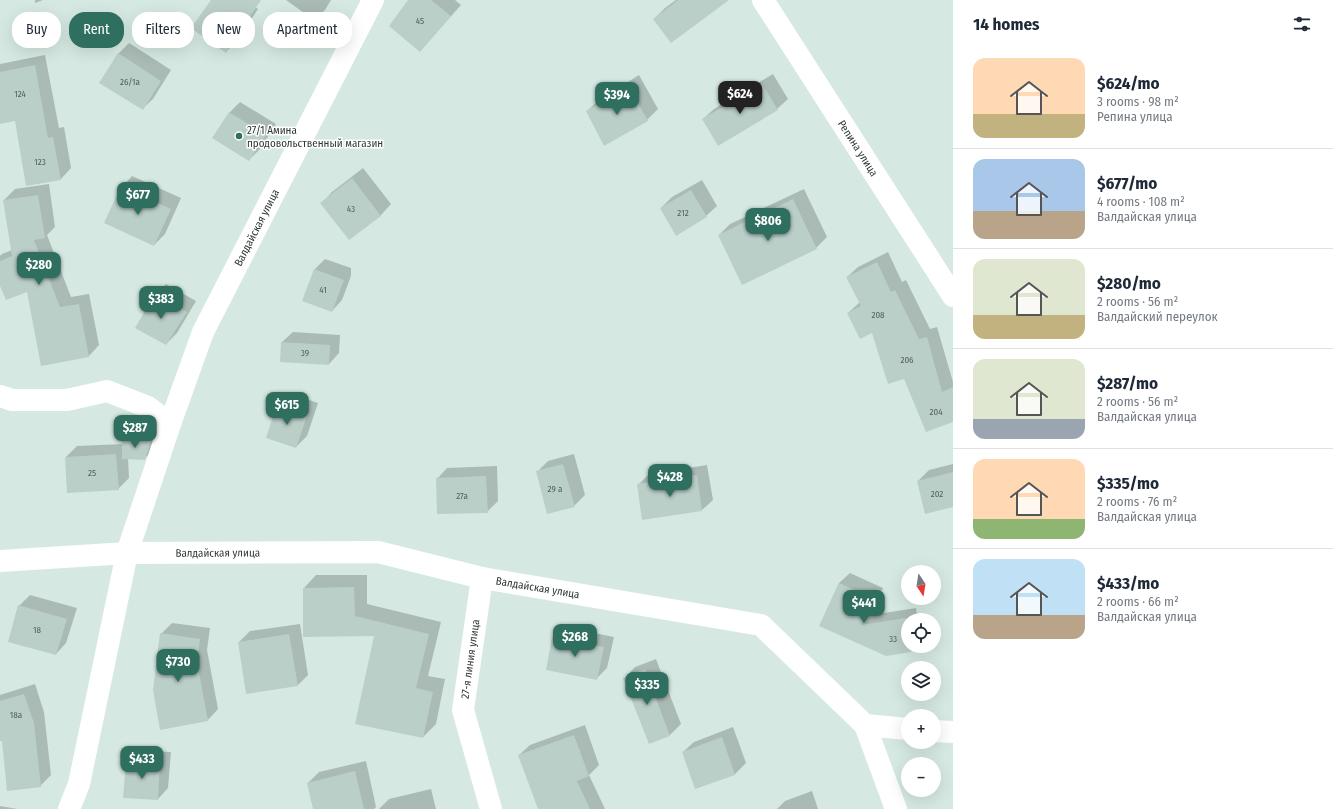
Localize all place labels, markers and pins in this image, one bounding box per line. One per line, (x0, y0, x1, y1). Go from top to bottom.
pin: $624 (716, 81, 764, 115)
pin: $394 (593, 82, 641, 116)
place label: 27/1 Амина продовольственный магазин (247, 124, 383, 150)
marker: 27/1 Амина продовольственный магазин (234, 131, 244, 141)
pin: $677 (114, 182, 162, 216)
pin: $806 (744, 208, 792, 242)
pin: $280 (15, 252, 63, 286)
pin: $383 (137, 286, 185, 320)
pin: $615 (263, 392, 311, 426)
pin: $287 (111, 415, 159, 449)
pin: $428 (646, 464, 694, 498)
pin: $441 (840, 590, 888, 624)
pin: $268 (551, 624, 599, 658)
pin: $730 (154, 649, 202, 683)
pin: $335 (623, 672, 671, 706)
pin: $433 (118, 746, 166, 780)

